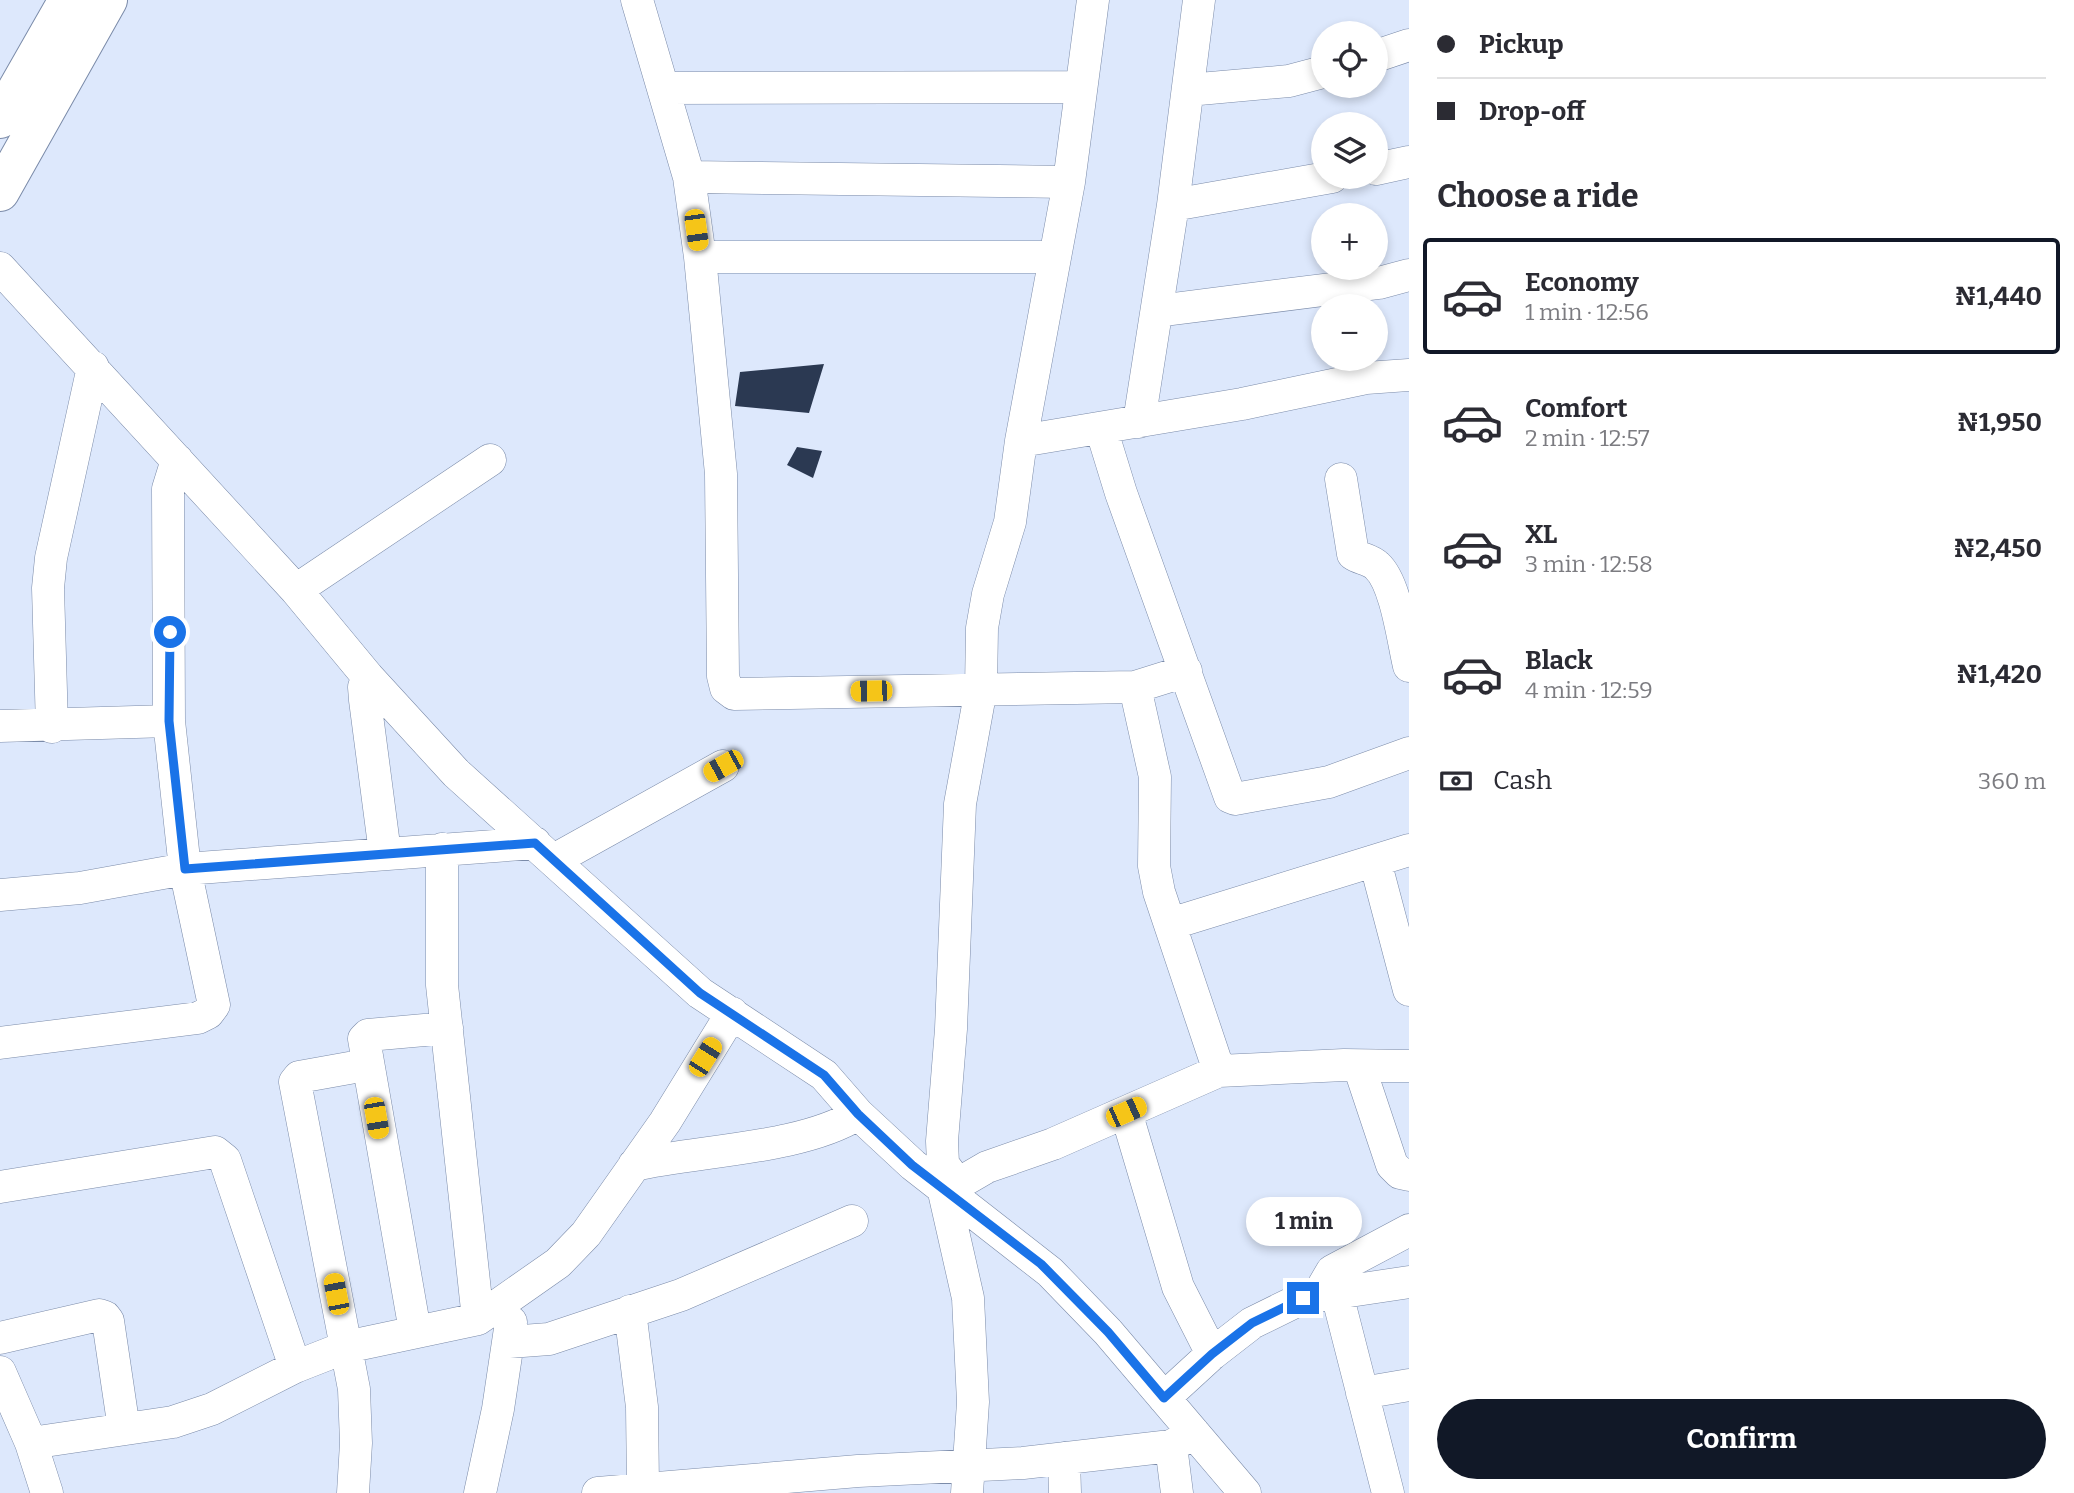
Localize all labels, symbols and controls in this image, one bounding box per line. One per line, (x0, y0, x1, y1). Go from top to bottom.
map controls (1311, 21, 1388, 371)
button: locate (1311, 21, 1388, 98)
text: Pickup (1479, 29, 1564, 60)
text: Drop-off (1479, 96, 1585, 127)
button: layers (1311, 112, 1388, 189)
text: Choose a ride (1437, 177, 1638, 215)
button: + (1311, 203, 1388, 280)
car (683, 208, 710, 252)
icon: car (1441, 265, 1504, 328)
text: Economy (1525, 267, 1639, 298)
text: ₦1,440 (1955, 281, 2042, 312)
button: − (1311, 294, 1388, 371)
text: 1 min · 12:56 (1525, 298, 1649, 326)
icon: car (1441, 391, 1504, 454)
text: Comfort (1525, 393, 1628, 424)
text: ₦1,950 (1957, 407, 2042, 438)
text: 2 min · 12:57 (1525, 424, 1650, 452)
icon: car (1441, 517, 1504, 580)
text: XL (1525, 519, 1557, 550)
text: ₦2,450 (1953, 533, 2042, 564)
text: 3 min · 12:58 (1525, 550, 1653, 578)
route start (154, 616, 186, 648)
icon: car (1441, 643, 1504, 706)
text: Black (1525, 645, 1593, 676)
text: ₦1,420 (1956, 659, 2042, 690)
text: 4 min · 12:59 (1525, 676, 1653, 704)
car (850, 680, 893, 702)
car (700, 747, 747, 785)
icon: cash (1437, 762, 1475, 800)
text: Cash (1493, 765, 1552, 796)
text: 360 m (1978, 767, 2046, 795)
car (685, 1034, 726, 1080)
car (1103, 1094, 1150, 1130)
car (363, 1095, 390, 1141)
callout: 1 min (1245, 1196, 1361, 1246)
text: 1 min (1275, 1207, 1333, 1235)
car (322, 1271, 351, 1317)
route end (1287, 1282, 1319, 1314)
button: Confirm (1437, 1399, 2046, 1479)

